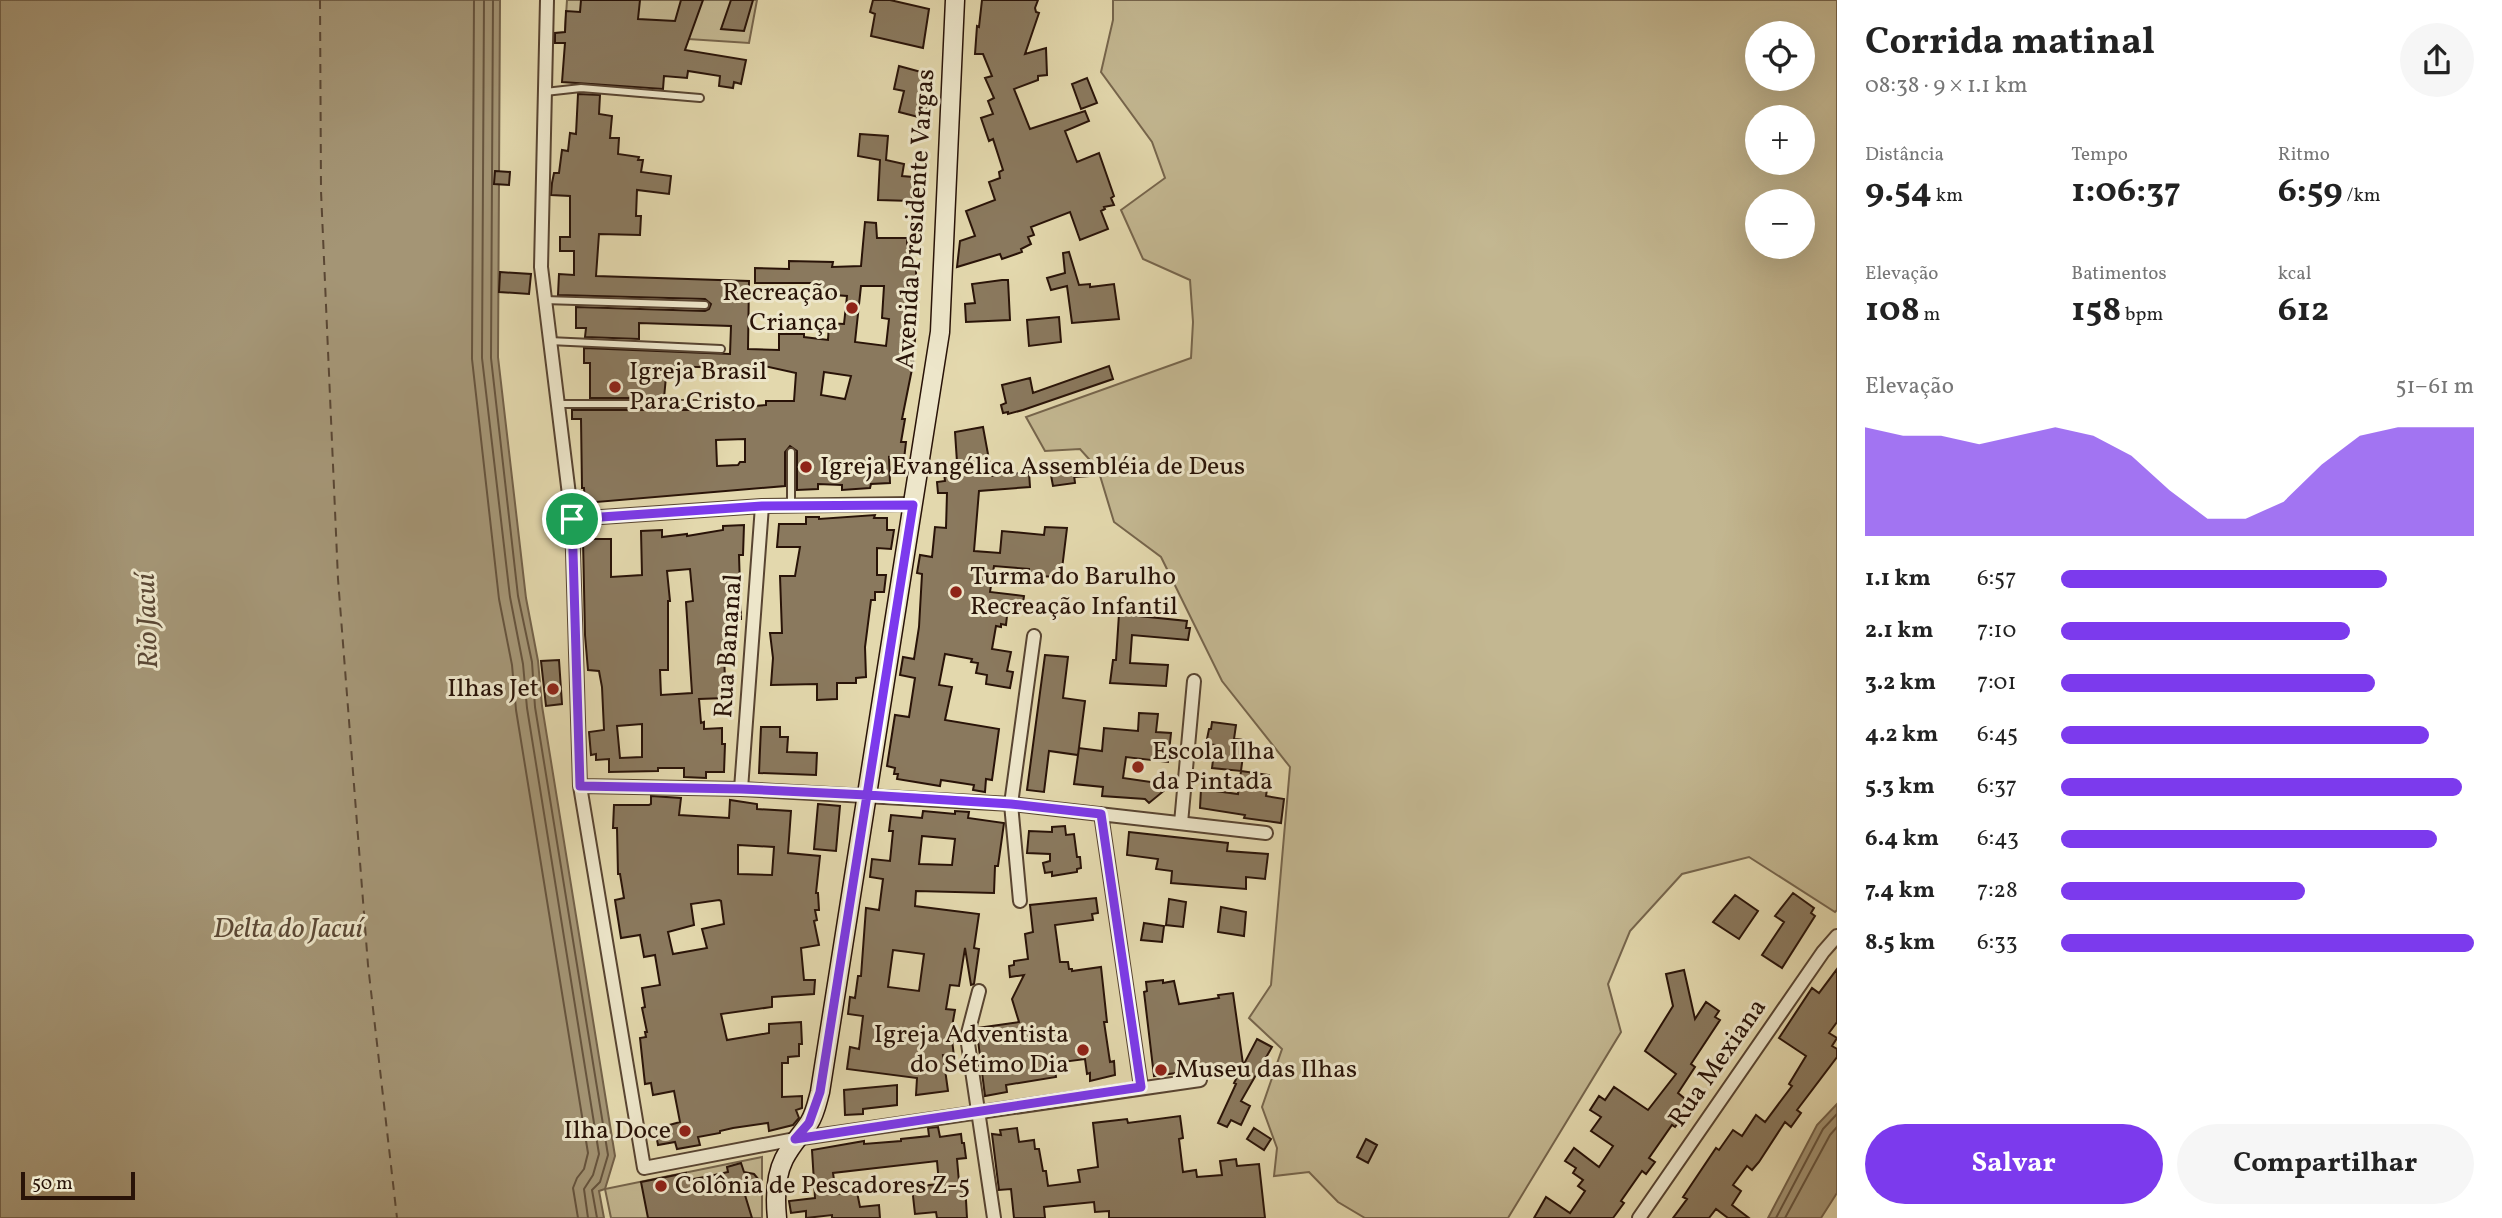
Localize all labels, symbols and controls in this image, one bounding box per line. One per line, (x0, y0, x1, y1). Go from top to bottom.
text: Corrida matinal (1865, 17, 2155, 70)
map controls (1745, 21, 1815, 259)
button: locate (1745, 21, 1815, 91)
button: share (2400, 23, 2474, 97)
street label: Avenida Presidente Vargas (888, 68, 944, 370)
text: 08:38 · 9 × 1.1 km (1865, 70, 2028, 102)
button: + (1745, 105, 1815, 175)
text: Distância (1865, 142, 1944, 168)
text: Tempo (2071, 142, 2128, 168)
text: Ritmo (2278, 142, 2330, 168)
text: 9.54 (1865, 168, 1932, 216)
text: 1:06:37 (2071, 168, 2181, 216)
text: 6:59 (2278, 168, 2343, 216)
text: km (1932, 183, 1963, 209)
text: /km (2343, 183, 2381, 209)
button: − (1745, 189, 1815, 259)
text: Elevação (1865, 261, 1938, 287)
text: Batimentos (2071, 261, 2167, 287)
text: kcal (2278, 261, 2311, 287)
place label: Recreação Criança (722, 275, 838, 341)
text: 108 (1865, 287, 1920, 335)
text: 158 (2071, 287, 2121, 335)
text: 612 (2278, 287, 2329, 335)
marker: Recreação Criança (844, 300, 860, 316)
text: m (1920, 302, 1940, 328)
text: bpm (2121, 302, 2163, 328)
place label: Igreja Brasil Para Cristo (629, 354, 767, 420)
text: Elevação (1865, 371, 1954, 403)
text: 51–61 m (2395, 371, 2474, 403)
marker: Igreja Brasil Para Cristo (607, 379, 623, 395)
place label: Igreja Evangélica Assembléia de Deus (820, 449, 1245, 485)
marker: Igreja Evangélica Assembléia de Deus (798, 459, 814, 475)
pin (542, 489, 602, 549)
icon: arrive (553, 500, 591, 538)
place label: Turma do Barulho Recreação Infantil (970, 559, 1178, 625)
text: 1.1 km (1865, 563, 1931, 595)
text: 6:57 (1977, 563, 2016, 595)
water label: Rio Jacuí (127, 570, 169, 669)
street label: Rua Bananal (706, 573, 752, 719)
marker: Turma do Barulho Recreação Infantil (948, 584, 964, 600)
text: 2.1 km (1865, 615, 1934, 647)
text: 7:10 (1977, 615, 2016, 647)
text: 3.2 km (1865, 667, 1936, 699)
text: 7:01 (1977, 667, 2016, 699)
place label: Ilhas Jet (447, 671, 539, 707)
marker: Ilhas Jet (545, 681, 561, 697)
text: 4.2 km (1865, 719, 1938, 751)
text: 6:45 (1977, 719, 2018, 751)
place label: Escola Ilha da Pintada (1152, 734, 1275, 800)
marker: Escola Ilha da Pintada (1130, 759, 1146, 775)
text: 5.3 km (1865, 771, 1935, 803)
text: 6:37 (1977, 771, 2017, 803)
text: 6.4 km (1865, 823, 1939, 855)
text: 6:43 (1977, 823, 2019, 855)
text: 7.4 km (1865, 875, 1935, 907)
text: 7:28 (1977, 875, 2018, 907)
water label: Delta do Jacuí (213, 910, 366, 949)
text: 8.5 km (1865, 927, 1935, 959)
text: 6:33 (1977, 927, 2018, 959)
street label: Rua Mexiana (1660, 991, 1776, 1135)
place label: Igreja Adventista do Sétimo Dia (874, 1017, 1069, 1083)
marker: Igreja Adventista do Sétimo Dia (1075, 1042, 1091, 1058)
place label: Museu das Ilhas (1175, 1052, 1357, 1088)
marker: Museu das Ilhas (1153, 1062, 1169, 1078)
place label: Ilha Doce (564, 1113, 671, 1149)
marker: Ilha Doce (677, 1123, 693, 1139)
button: Salvar (1865, 1124, 2163, 1204)
button: Compartilhar (2177, 1124, 2474, 1204)
place label: Colônia de Pescadores Z-5 (675, 1168, 970, 1204)
scale bar (21, 1169, 135, 1201)
text: 50 m (32, 1171, 73, 1197)
marker: Colônia de Pescadores Z-5 (653, 1178, 669, 1194)

